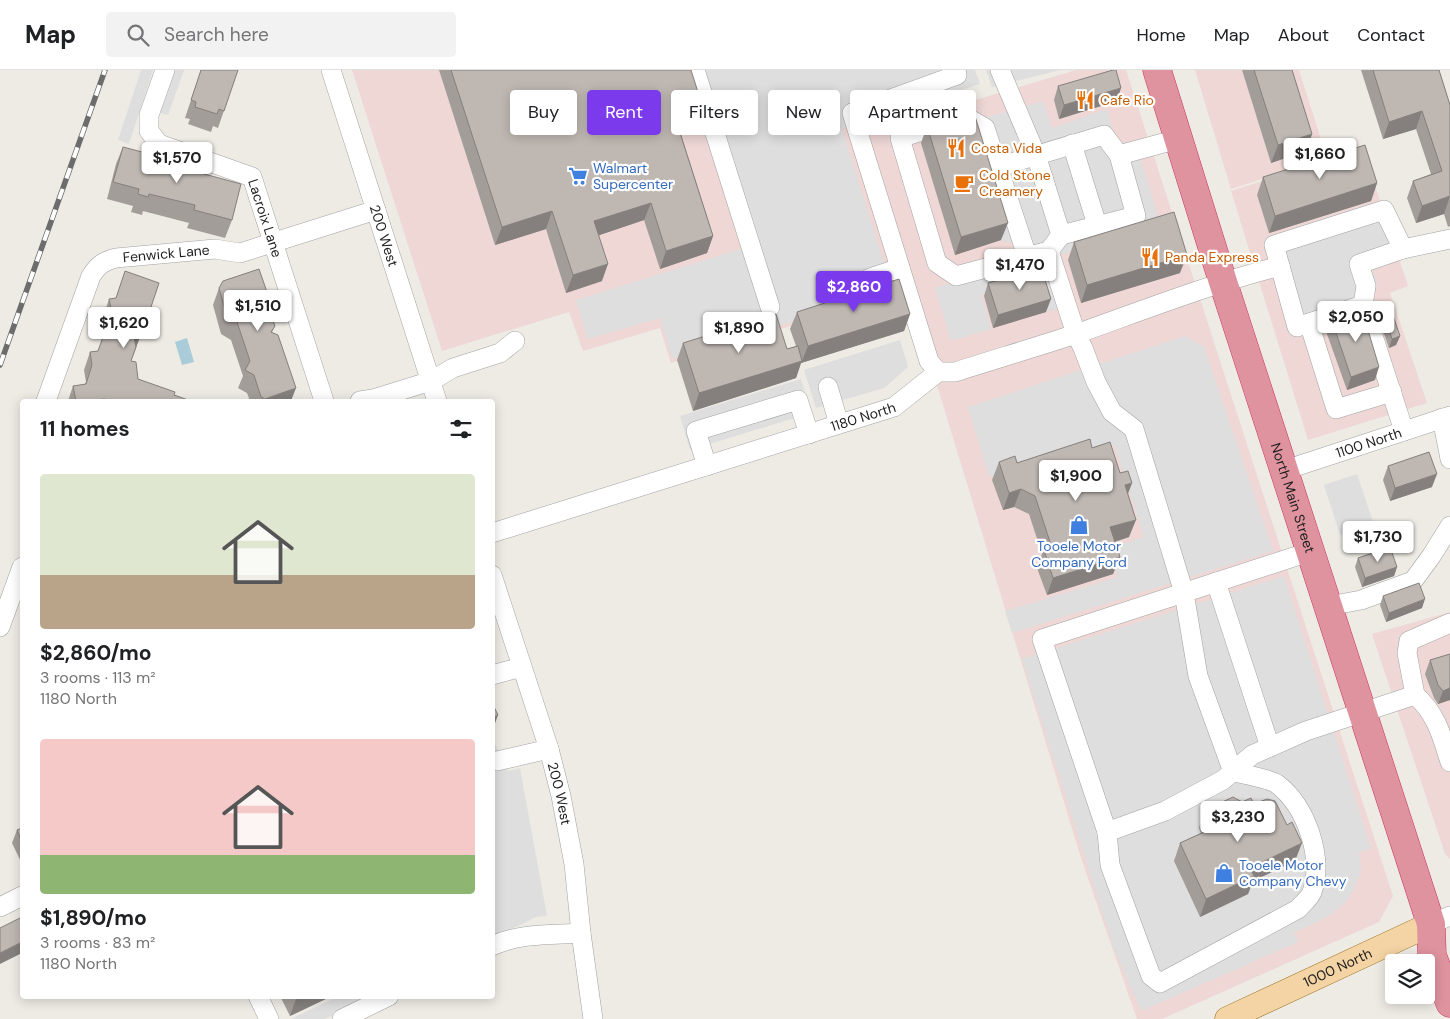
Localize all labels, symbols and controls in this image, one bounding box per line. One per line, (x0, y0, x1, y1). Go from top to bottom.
search box (106, 12, 456, 57)
text: Map (25, 19, 76, 50)
icon: search (124, 21, 152, 49)
text: Search here (164, 22, 269, 47)
text: Home (1136, 23, 1186, 47)
text: Map (1214, 23, 1250, 47)
text: About (1278, 23, 1329, 47)
text: Contact (1357, 23, 1425, 47)
restaurant icon: Cafe Rio (1074, 89, 1096, 111)
chip: Buy (510, 90, 577, 135)
chip: Rent (587, 90, 661, 135)
chip: Filters (671, 90, 758, 135)
chip: New (768, 90, 840, 135)
chip: Apartment (850, 90, 976, 135)
place label: Cafe Rio (1100, 91, 1154, 109)
restaurant icon: Costa Vida (945, 137, 967, 159)
pin: $1,660 (1279, 138, 1361, 180)
place label: Costa Vida (971, 139, 1042, 157)
pin: $1,570 (136, 142, 218, 184)
text: $1,660 (1295, 143, 1345, 164)
text: $1,570 (152, 147, 202, 168)
place label: Walmart Supercenter (593, 159, 673, 193)
supermarket icon: Walmart Supercenter (567, 165, 589, 187)
place label: Cold Stone Creamery (979, 166, 1051, 200)
cafe icon: Cold Stone Creamery (953, 172, 975, 194)
street label: Lacroix Lane (244, 177, 286, 260)
street label: 200 West (366, 203, 402, 269)
street label: Fenwick Lane (122, 241, 210, 266)
restaurant icon: Panda Express (1139, 246, 1161, 268)
pin: $1,470 (979, 248, 1061, 291)
place label: Panda Express (1165, 248, 1259, 266)
text: $1,470 (995, 254, 1045, 275)
pin: $2,860 (813, 270, 895, 313)
text: $2,860 (827, 276, 881, 297)
pin: $1,510 (217, 290, 299, 332)
text: $1,510 (235, 295, 281, 316)
pin: $2,050 (1315, 300, 1397, 343)
pin: $1,620 (83, 306, 165, 349)
text: $2,050 (1328, 306, 1384, 327)
text: $1,620 (99, 312, 149, 333)
pin: $1,890 (698, 312, 780, 354)
text: $1,890 (714, 317, 764, 338)
street label: 1180 North (828, 398, 898, 435)
text: 11 homes (40, 415, 130, 443)
icon: filters (447, 415, 475, 443)
street label: 1100 North (1333, 423, 1404, 462)
street label: North Main Street (1267, 441, 1319, 555)
pin: $1,900 (1035, 460, 1117, 502)
text: $1,900 (1050, 465, 1102, 486)
icon: home (213, 507, 303, 597)
shop icon: Tooele Motor Company Ford (1068, 514, 1090, 536)
pin: $1,730 (1337, 520, 1419, 563)
text: $1,730 (1354, 526, 1402, 547)
place label: Tooele Motor Company Ford (1031, 537, 1127, 571)
text: $2,860/mo (40, 639, 152, 667)
text: 3 rooms · 113 m² (40, 667, 156, 688)
text: 1180 North (40, 688, 117, 709)
street label: 200 West (544, 760, 575, 826)
icon: home (213, 772, 303, 862)
pin: $3,230 (1197, 800, 1279, 843)
text: $3,230 (1211, 806, 1265, 827)
place label: Tooele Motor Company Chevy (1239, 856, 1347, 890)
shop icon: Tooele Motor Company Chevy (1213, 862, 1235, 884)
text: $1,890/mo (40, 904, 147, 932)
text: 3 rooms · 83 m² (40, 932, 155, 953)
street label: 1000 North (1300, 944, 1375, 991)
text: 1180 North (40, 953, 117, 974)
map controls (1385, 954, 1435, 1004)
button: layers (1385, 954, 1435, 1004)

